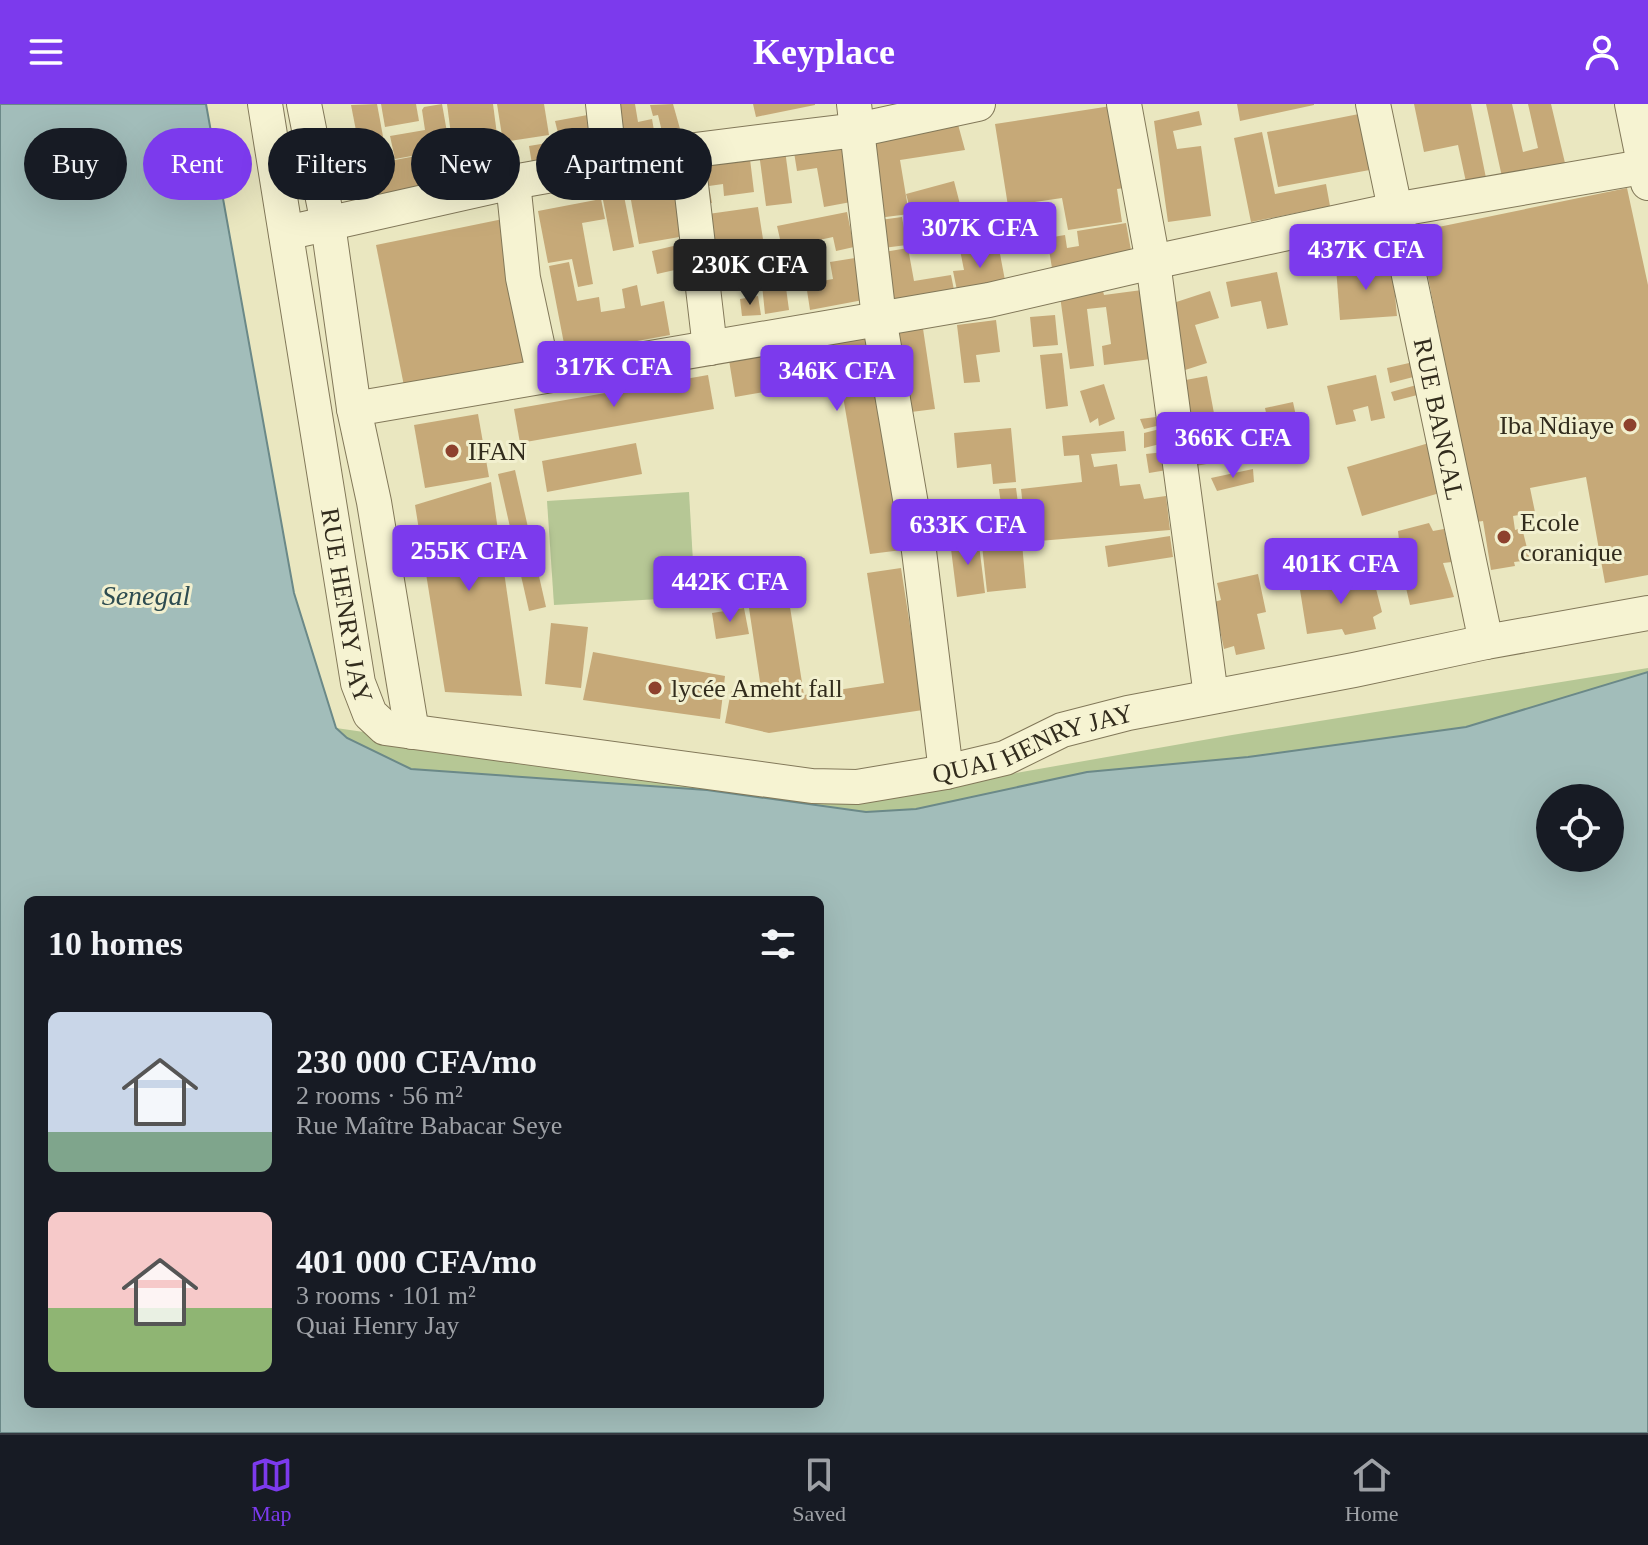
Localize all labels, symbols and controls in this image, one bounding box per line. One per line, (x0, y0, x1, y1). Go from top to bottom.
icon: menu (24, 30, 68, 74)
icon: person (1580, 30, 1624, 74)
text: Keyplace (753, 32, 895, 72)
chip: Buy (24, 128, 127, 200)
chip: Rent (143, 128, 252, 200)
chip: Filters (268, 128, 395, 200)
chip: New (411, 128, 520, 200)
chip: Apartment (536, 128, 712, 200)
pin: 307K CFA (897, 202, 1063, 270)
text: 307K CFA (921, 213, 1039, 242)
pin: 437K CFA (1283, 224, 1449, 292)
text: 437K CFA (1307, 235, 1425, 264)
pin: 230K CFA (667, 239, 833, 307)
text: 230K CFA (691, 250, 809, 279)
street label: RUE BANCAL (1408, 335, 1470, 503)
pin: 317K CFA (531, 341, 697, 409)
pin: 346K CFA (754, 345, 920, 413)
text: 317K CFA (555, 352, 673, 381)
text: 346K CFA (778, 356, 896, 385)
place label: Iba Ndiaye (1499, 411, 1614, 440)
pin: 366K CFA (1150, 412, 1316, 480)
marker: Iba Ndiaye (1621, 416, 1639, 434)
text: 366K CFA (1174, 423, 1292, 452)
place label: IFAN (468, 437, 527, 466)
marker: IFAN (443, 442, 461, 460)
pin: 633K CFA (885, 499, 1051, 567)
street label: RUE HENRY JAY (316, 506, 379, 707)
place label: Ecole coranique (1520, 508, 1623, 567)
text: 633K CFA (909, 510, 1027, 539)
pin: 255K CFA (386, 525, 552, 593)
marker: Ecole coranique (1495, 528, 1513, 546)
text: 255K CFA (410, 536, 528, 565)
pin: 401K CFA (1258, 538, 1424, 606)
text: 401K CFA (1282, 549, 1400, 578)
pin: 442K CFA (647, 556, 813, 624)
text: 442K CFA (671, 567, 789, 596)
water label: Senegal (102, 580, 191, 611)
place label: lycée Ameht fall (671, 674, 843, 703)
marker: lycée Ameht fall (646, 679, 664, 697)
street label: QUAI HENRY JAY (930, 698, 1136, 789)
map controls (1536, 784, 1624, 872)
button: locate (1536, 784, 1624, 872)
icon: filters (756, 922, 800, 966)
text: 10 homes (48, 925, 183, 962)
text: 230 000 CFA/mo (296, 1043, 537, 1080)
icon: home (112, 1044, 208, 1140)
text: 2 rooms · 56 m² (296, 1081, 463, 1110)
text: Rue Maître Babacar Seye (296, 1111, 562, 1140)
text: 401 000 CFA/mo (296, 1243, 537, 1280)
icon: home (112, 1244, 208, 1340)
text: 3 rooms · 101 m² (296, 1281, 476, 1310)
text: Quai Henry Jay (296, 1311, 459, 1340)
tab: Map (249, 1453, 293, 1527)
tab: Saved (792, 1453, 846, 1527)
tab: Home (1345, 1453, 1399, 1527)

